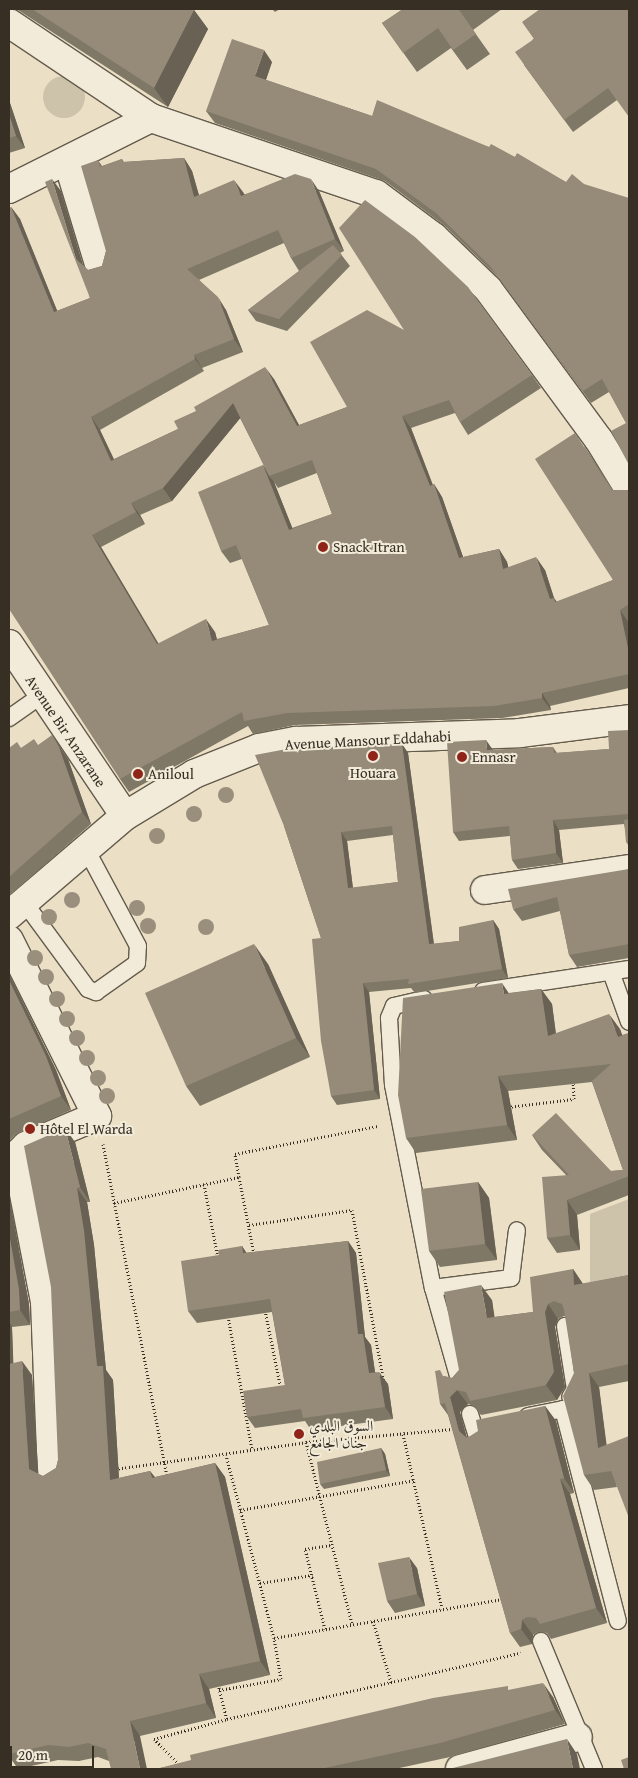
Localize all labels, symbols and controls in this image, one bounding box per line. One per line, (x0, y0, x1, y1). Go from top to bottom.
place label: Snack Itran (333, 538, 405, 556)
marker: Snack Itran (317, 541, 329, 553)
street label: Avenue Bir Anzarane (22, 672, 110, 790)
street label: Avenue Mansour Eddahabi (284, 727, 452, 753)
place label: Ennasr (472, 748, 516, 766)
marker: Houara (367, 750, 379, 762)
marker: Ennasr (456, 751, 468, 763)
place label: Houara (350, 764, 396, 782)
place label: Aniloul (148, 765, 194, 783)
marker: Aniloul (132, 768, 144, 780)
place label: Hôtel El Warda (40, 1120, 133, 1138)
marker: Hôtel El Warda (24, 1123, 36, 1135)
place label: السوق البلدي جنان الجامع (309, 1416, 373, 1451)
marker: السوق البلدي جنان الجامع (293, 1428, 305, 1440)
scale bar (12, 1736, 96, 1768)
text: 20 m (18, 1744, 48, 1765)

